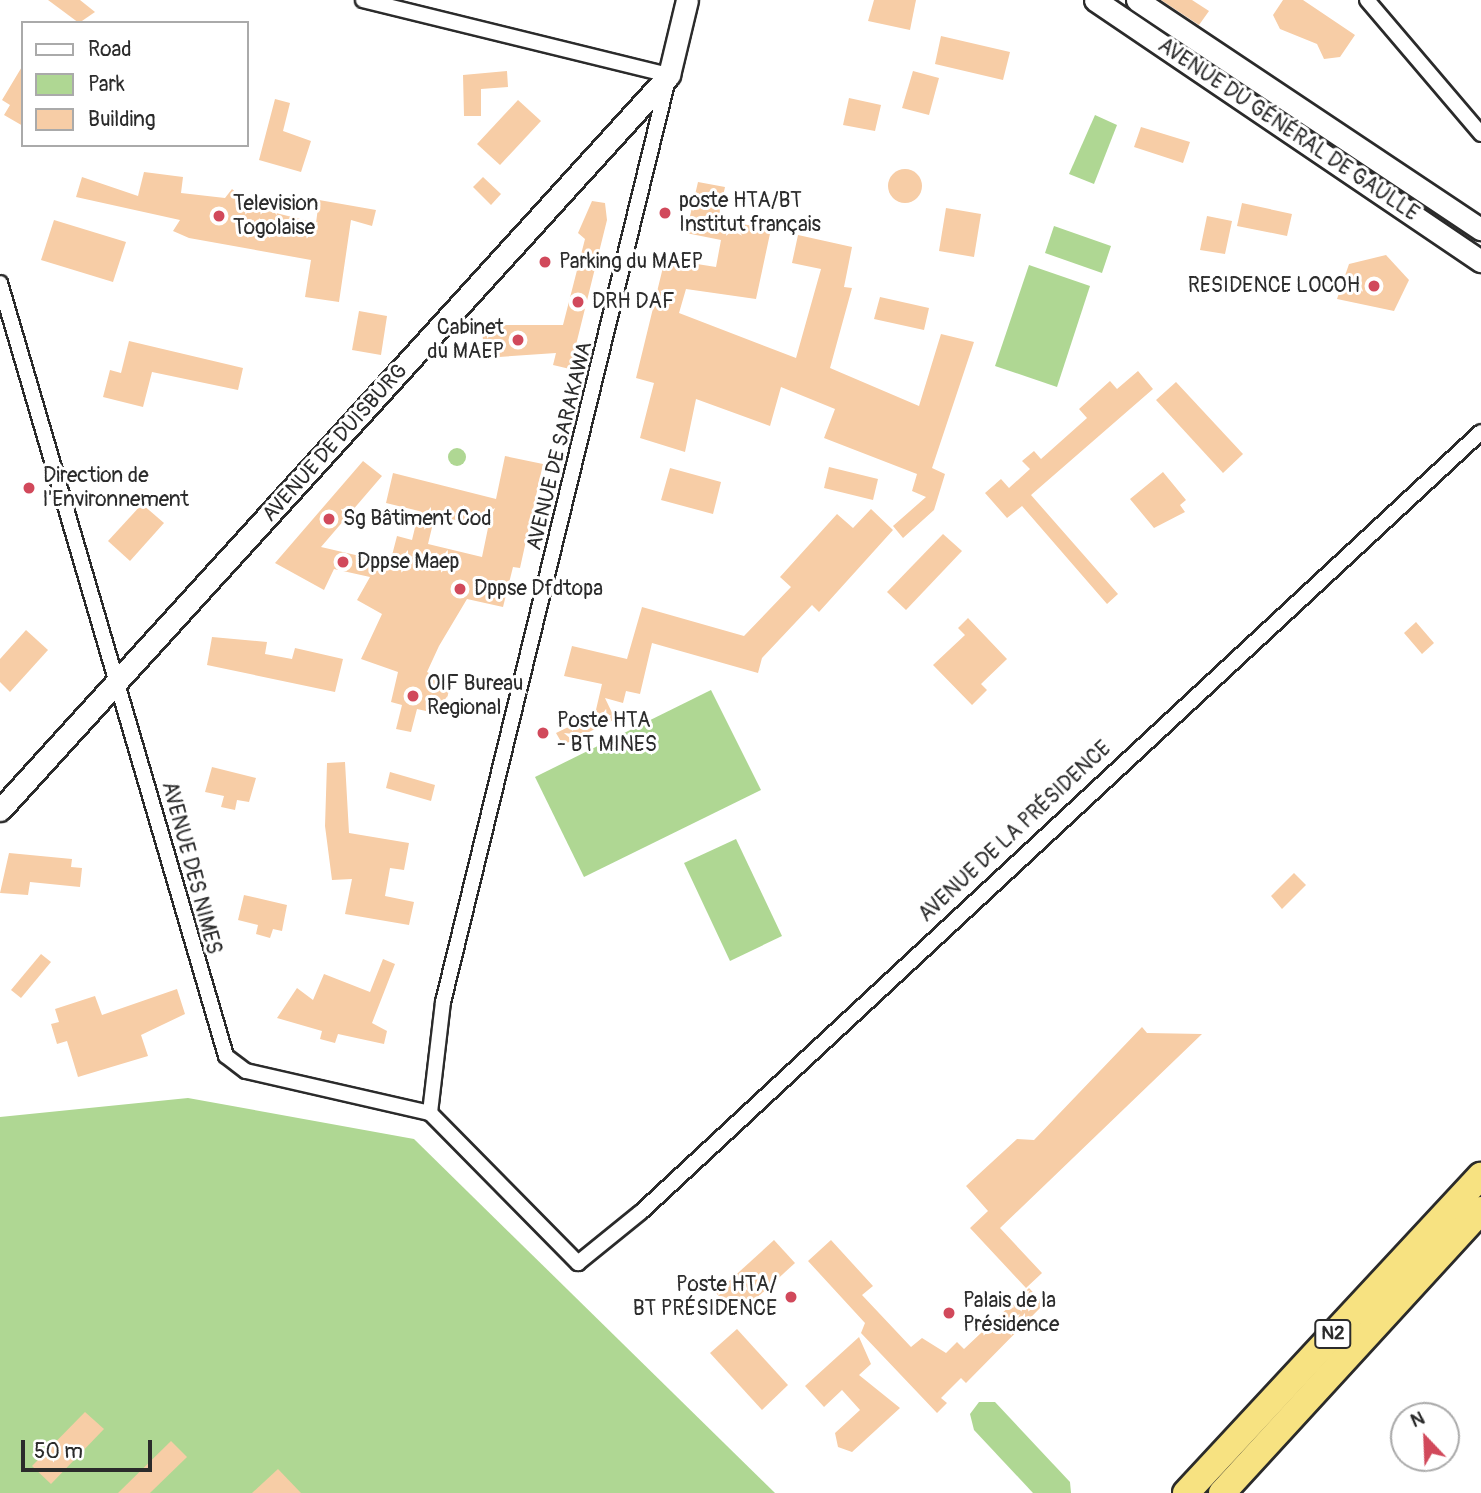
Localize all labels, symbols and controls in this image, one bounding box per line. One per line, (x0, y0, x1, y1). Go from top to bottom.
legend (21, 21, 248, 147)
street label: AVENUE DU GÉNÉRAL DE GAULLE (1153, 33, 1423, 227)
text: Road (88, 36, 132, 63)
text: Park (88, 71, 125, 98)
text: Building (88, 106, 155, 133)
place label: poste HTA/BT Institut français (679, 188, 821, 238)
place label: Television Togolaise (233, 191, 318, 241)
marker: poste HTA/BT Institut français (657, 205, 673, 221)
marker: Television Togolaise (211, 208, 227, 224)
place label: Parking du MAEP (559, 249, 703, 275)
marker: Parking du MAEP (537, 254, 553, 270)
place label: RESIDENCE LOCOH (1188, 273, 1360, 299)
marker: RESIDENCE LOCOH (1366, 278, 1382, 294)
place label: DRH DAF (592, 289, 675, 315)
marker: DRH DAF (570, 294, 586, 310)
place label: Cabinet du MAEP (427, 315, 504, 365)
marker: Cabinet du MAEP (510, 332, 526, 348)
street label: AVENUE DE SARAKAWA (522, 339, 598, 553)
street label: AVENUE DE DUISBURG (257, 359, 413, 527)
place label: Direction de l'Environnement (43, 463, 189, 513)
marker: Direction de l'Environnement (21, 480, 37, 496)
place label: Sg Bâtiment Cod (343, 506, 492, 532)
marker: Sg Bâtiment Cod (321, 511, 337, 527)
place label: Dppse Maep (357, 549, 459, 575)
marker: Dppse Maep (335, 554, 351, 570)
place label: Dppse Dfdtopa (474, 576, 603, 602)
marker: Dppse Dfdtopa (452, 581, 468, 597)
place label: OIF Bureau Regional (427, 671, 523, 721)
marker: OIF Bureau Regional (405, 688, 421, 704)
place label: Poste HTA - BT MINES (557, 708, 657, 758)
marker: Poste HTA - BT MINES (535, 725, 551, 741)
street label: AVENUE DE LA PRÉSIDENCE (914, 736, 1116, 928)
street label: AVENUE DES NIMES (156, 779, 226, 957)
place label: Poste HTA/ BT PRÉSIDENCE (633, 1272, 777, 1322)
place label: Palais de la Présidence (963, 1288, 1059, 1338)
marker: Poste HTA/ BT PRÉSIDENCE (783, 1289, 799, 1305)
marker: Palais de la Présidence (941, 1305, 957, 1321)
road number: N2 (1314, 1318, 1352, 1350)
north arrow (1390, 1402, 1460, 1472)
text: N (1407, 1406, 1428, 1433)
scale bar (24, 1426, 156, 1470)
text: 50 m (34, 1438, 83, 1465)

